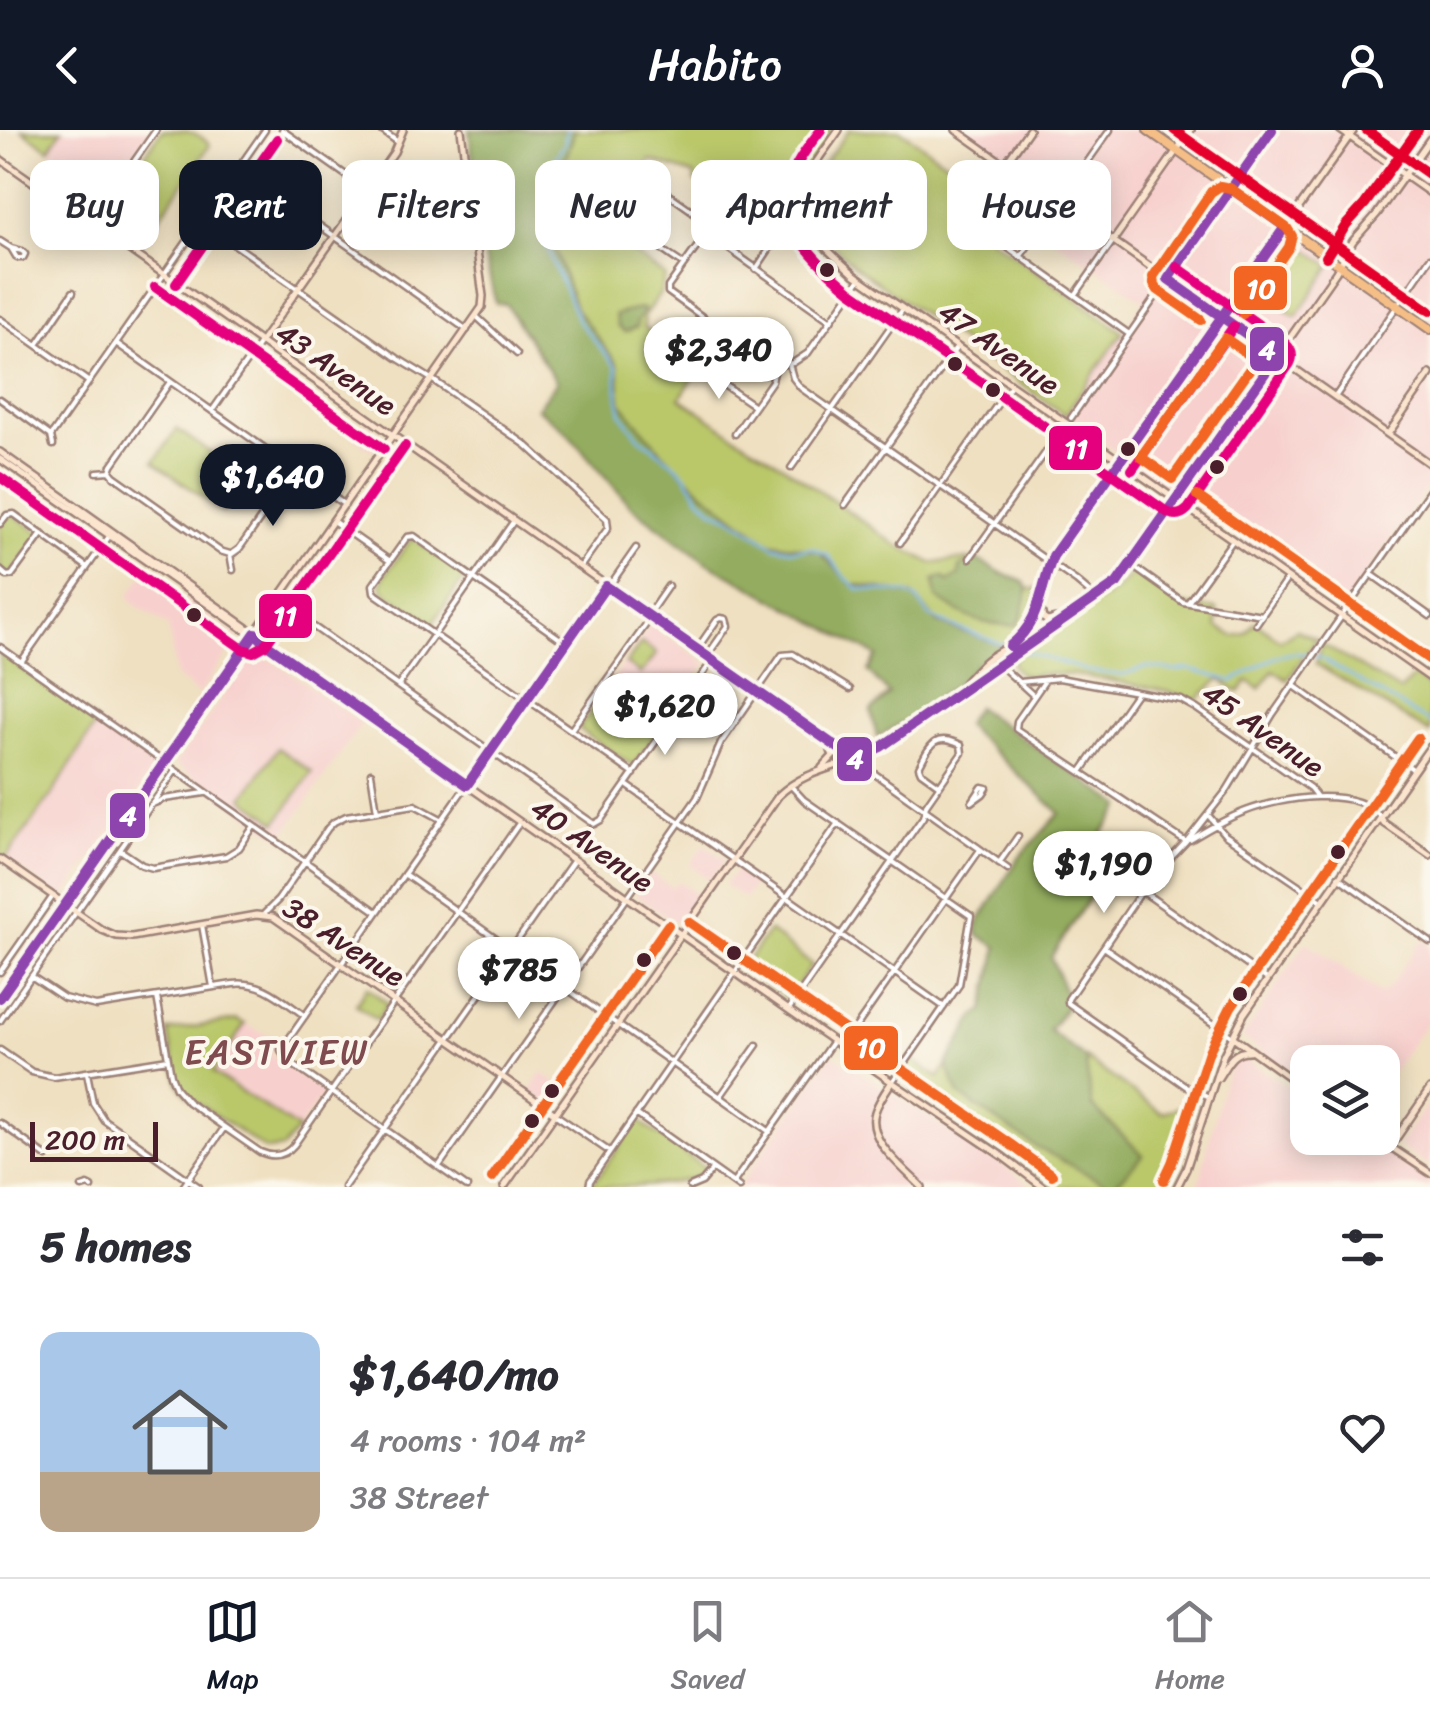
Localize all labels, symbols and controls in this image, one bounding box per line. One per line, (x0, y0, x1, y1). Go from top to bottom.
text: Habito (648, 25, 782, 105)
icon: back (40, 38, 95, 93)
icon: person (1335, 38, 1390, 93)
chip: Buy (30, 160, 159, 250)
chip: Rent (179, 160, 322, 250)
chip: Filters (342, 160, 515, 250)
chip: New (535, 160, 671, 250)
chip: Apartment (691, 160, 927, 250)
chip: House (947, 160, 1111, 250)
unlabelled marker (817, 260, 837, 280)
line badge: 10 (1232, 264, 1289, 312)
text: 10 (1246, 264, 1276, 313)
street label: 47 Avenue (926, 286, 1072, 410)
street label: 43 Avenue (264, 307, 408, 431)
pin: $2,340 (638, 317, 800, 402)
text: $2,340 (666, 321, 772, 378)
line badge: 4 (1248, 325, 1286, 373)
text: 4 (1258, 325, 1276, 374)
unlabelled marker (945, 354, 965, 374)
unlabelled marker (983, 380, 1003, 400)
line badge: 11 (1047, 424, 1104, 472)
text: 11 (1064, 424, 1088, 473)
unlabelled marker (1118, 439, 1138, 459)
pin: $1,640 (192, 444, 354, 529)
text: $1,640 (222, 448, 324, 505)
unlabelled marker (1207, 457, 1227, 477)
text: 11 (273, 591, 297, 640)
line badge: 11 (257, 592, 314, 640)
unlabelled marker (184, 605, 204, 625)
street label: 45 Avenue (1190, 668, 1336, 792)
pin: $1,620 (584, 673, 746, 758)
text: $1,620 (615, 677, 715, 734)
text: 4 (846, 734, 864, 783)
line badge: 4 (835, 735, 874, 783)
street label: 40 Avenue (519, 782, 665, 908)
line badge: 4 (108, 791, 147, 840)
text: 4 (119, 791, 137, 840)
pin: $1,190 (1023, 831, 1185, 916)
text: $1,190 (1055, 835, 1153, 892)
unlabelled marker (1328, 842, 1348, 862)
street label: 38 Avenue (271, 882, 417, 1002)
pin: $785 (460, 937, 578, 1022)
text: $785 (480, 941, 558, 998)
unlabelled marker (724, 943, 744, 963)
unlabelled marker (634, 950, 654, 970)
unlabelled marker (1230, 984, 1250, 1004)
district label: EASTVIEW (185, 1021, 369, 1083)
text: 10 (856, 1023, 886, 1072)
line badge: 10 (842, 1024, 900, 1072)
map controls (1290, 1045, 1400, 1155)
button: layers (1290, 1045, 1400, 1155)
unlabelled marker (542, 1081, 562, 1101)
unlabelled marker (522, 1111, 542, 1131)
text: 200 m (45, 1115, 125, 1164)
scale bar (30, 1117, 158, 1162)
text: 5 homes (40, 1210, 191, 1284)
icon: filters (1335, 1220, 1390, 1275)
text: $1,640/mo (350, 1338, 559, 1412)
icon: home (120, 1372, 240, 1492)
icon: heart (1335, 1405, 1390, 1460)
text: 4 rooms · 104 m² (350, 1412, 586, 1469)
text: 38 Street (350, 1469, 488, 1526)
tab: Map (205, 1594, 260, 1703)
tab: Saved (671, 1594, 744, 1703)
tab: Home (1155, 1594, 1225, 1703)

